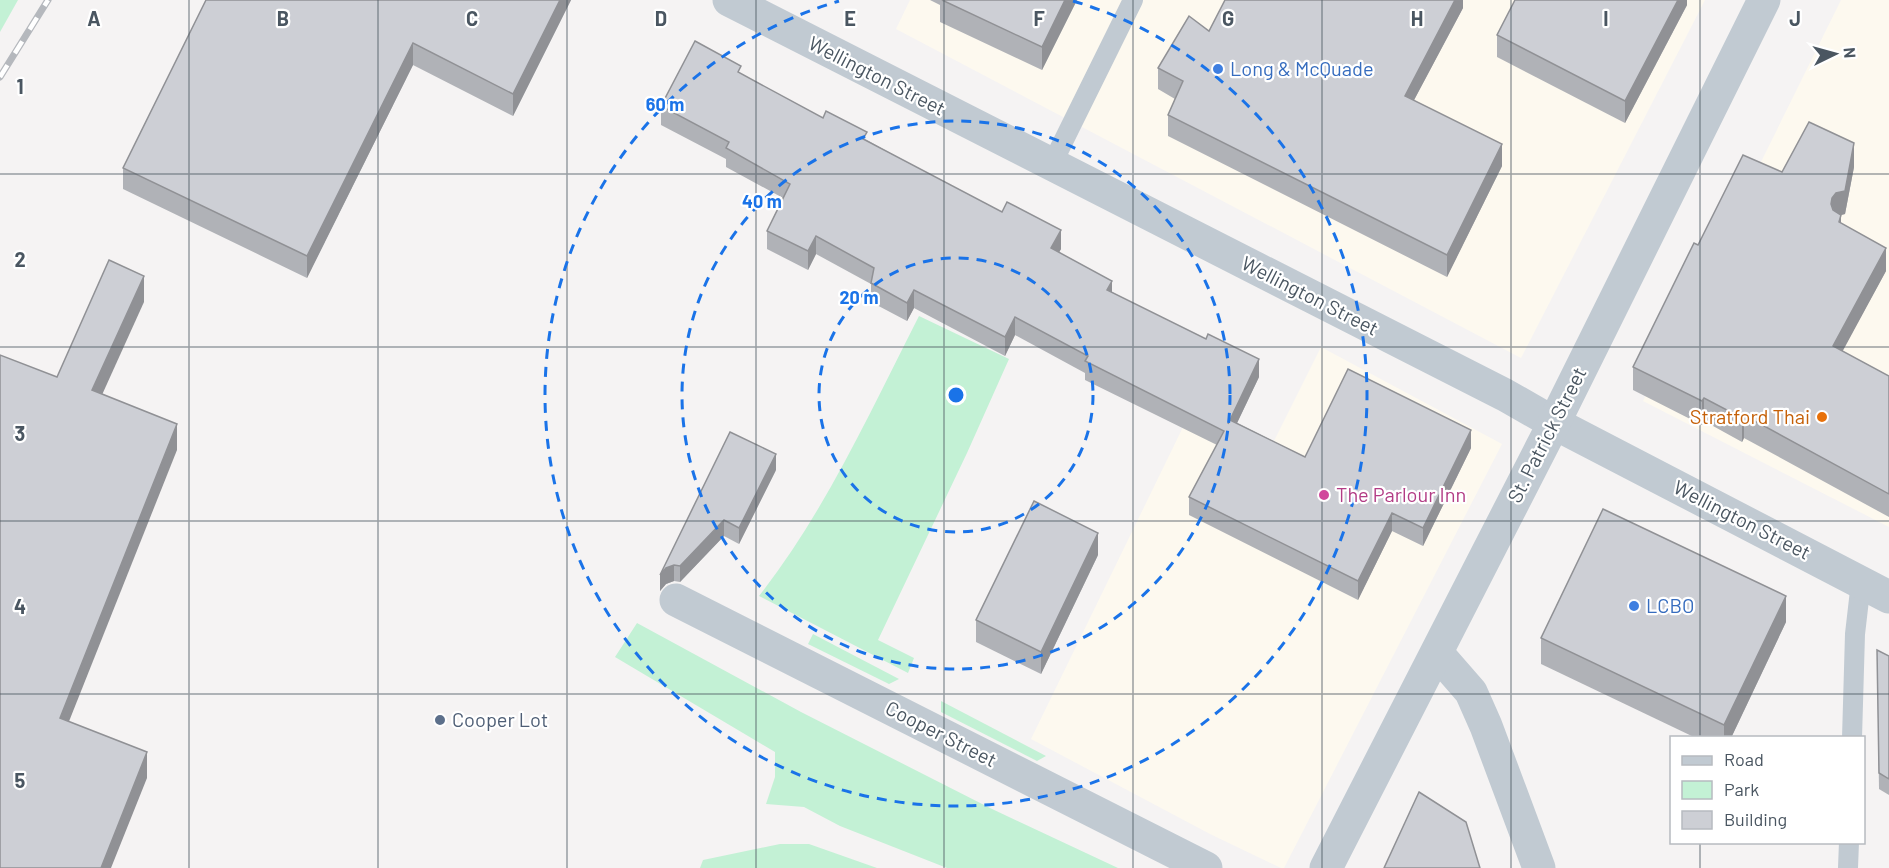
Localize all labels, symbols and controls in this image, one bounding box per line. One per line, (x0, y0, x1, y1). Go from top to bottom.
text: A (87, 6, 101, 30)
text: B (277, 6, 289, 30)
text: C (466, 6, 478, 30)
text: D (655, 6, 667, 30)
text: E (844, 6, 856, 30)
text: F (1033, 6, 1045, 30)
text: G (1222, 6, 1234, 30)
text: H (1411, 6, 1423, 30)
text: I (1603, 6, 1609, 30)
text: J (1789, 6, 1801, 30)
north arrow (1805, 24, 1865, 84)
street label: Wellington Street (805, 30, 950, 120)
text: N (1841, 47, 1860, 59)
place label: Long & McQuade (1230, 56, 1374, 80)
marker: Long & McQuade (1211, 62, 1225, 76)
text: 1 (16, 74, 24, 98)
text: 60 m (646, 93, 684, 115)
text: 40 m (742, 190, 782, 212)
text: 2 (14, 247, 26, 271)
street label: Wellington Street (1238, 250, 1383, 340)
text: 20 m (840, 286, 878, 308)
street label: St. Patrick Street (1502, 363, 1591, 506)
centre of rings (946, 385, 966, 405)
place label: Stratford Thai (1690, 404, 1810, 428)
marker: Stratford Thai (1815, 410, 1829, 424)
text: 3 (15, 421, 25, 445)
street label: Wellington Street (1670, 474, 1815, 564)
place label: The Parlour Inn (1336, 482, 1466, 506)
marker: The Parlour Inn (1317, 488, 1331, 502)
place label: LCBO (1646, 593, 1694, 617)
text: 4 (14, 594, 26, 618)
marker: LCBO (1627, 599, 1641, 613)
street label: Cooper Street (882, 695, 1001, 771)
place label: Cooper Lot (452, 707, 548, 731)
marker: Cooper Lot (433, 713, 447, 727)
legend (1670, 736, 1865, 844)
text: Road (1724, 748, 1764, 770)
text: 5 (15, 768, 26, 792)
text: Park (1724, 778, 1759, 800)
text: Building (1724, 808, 1787, 830)

